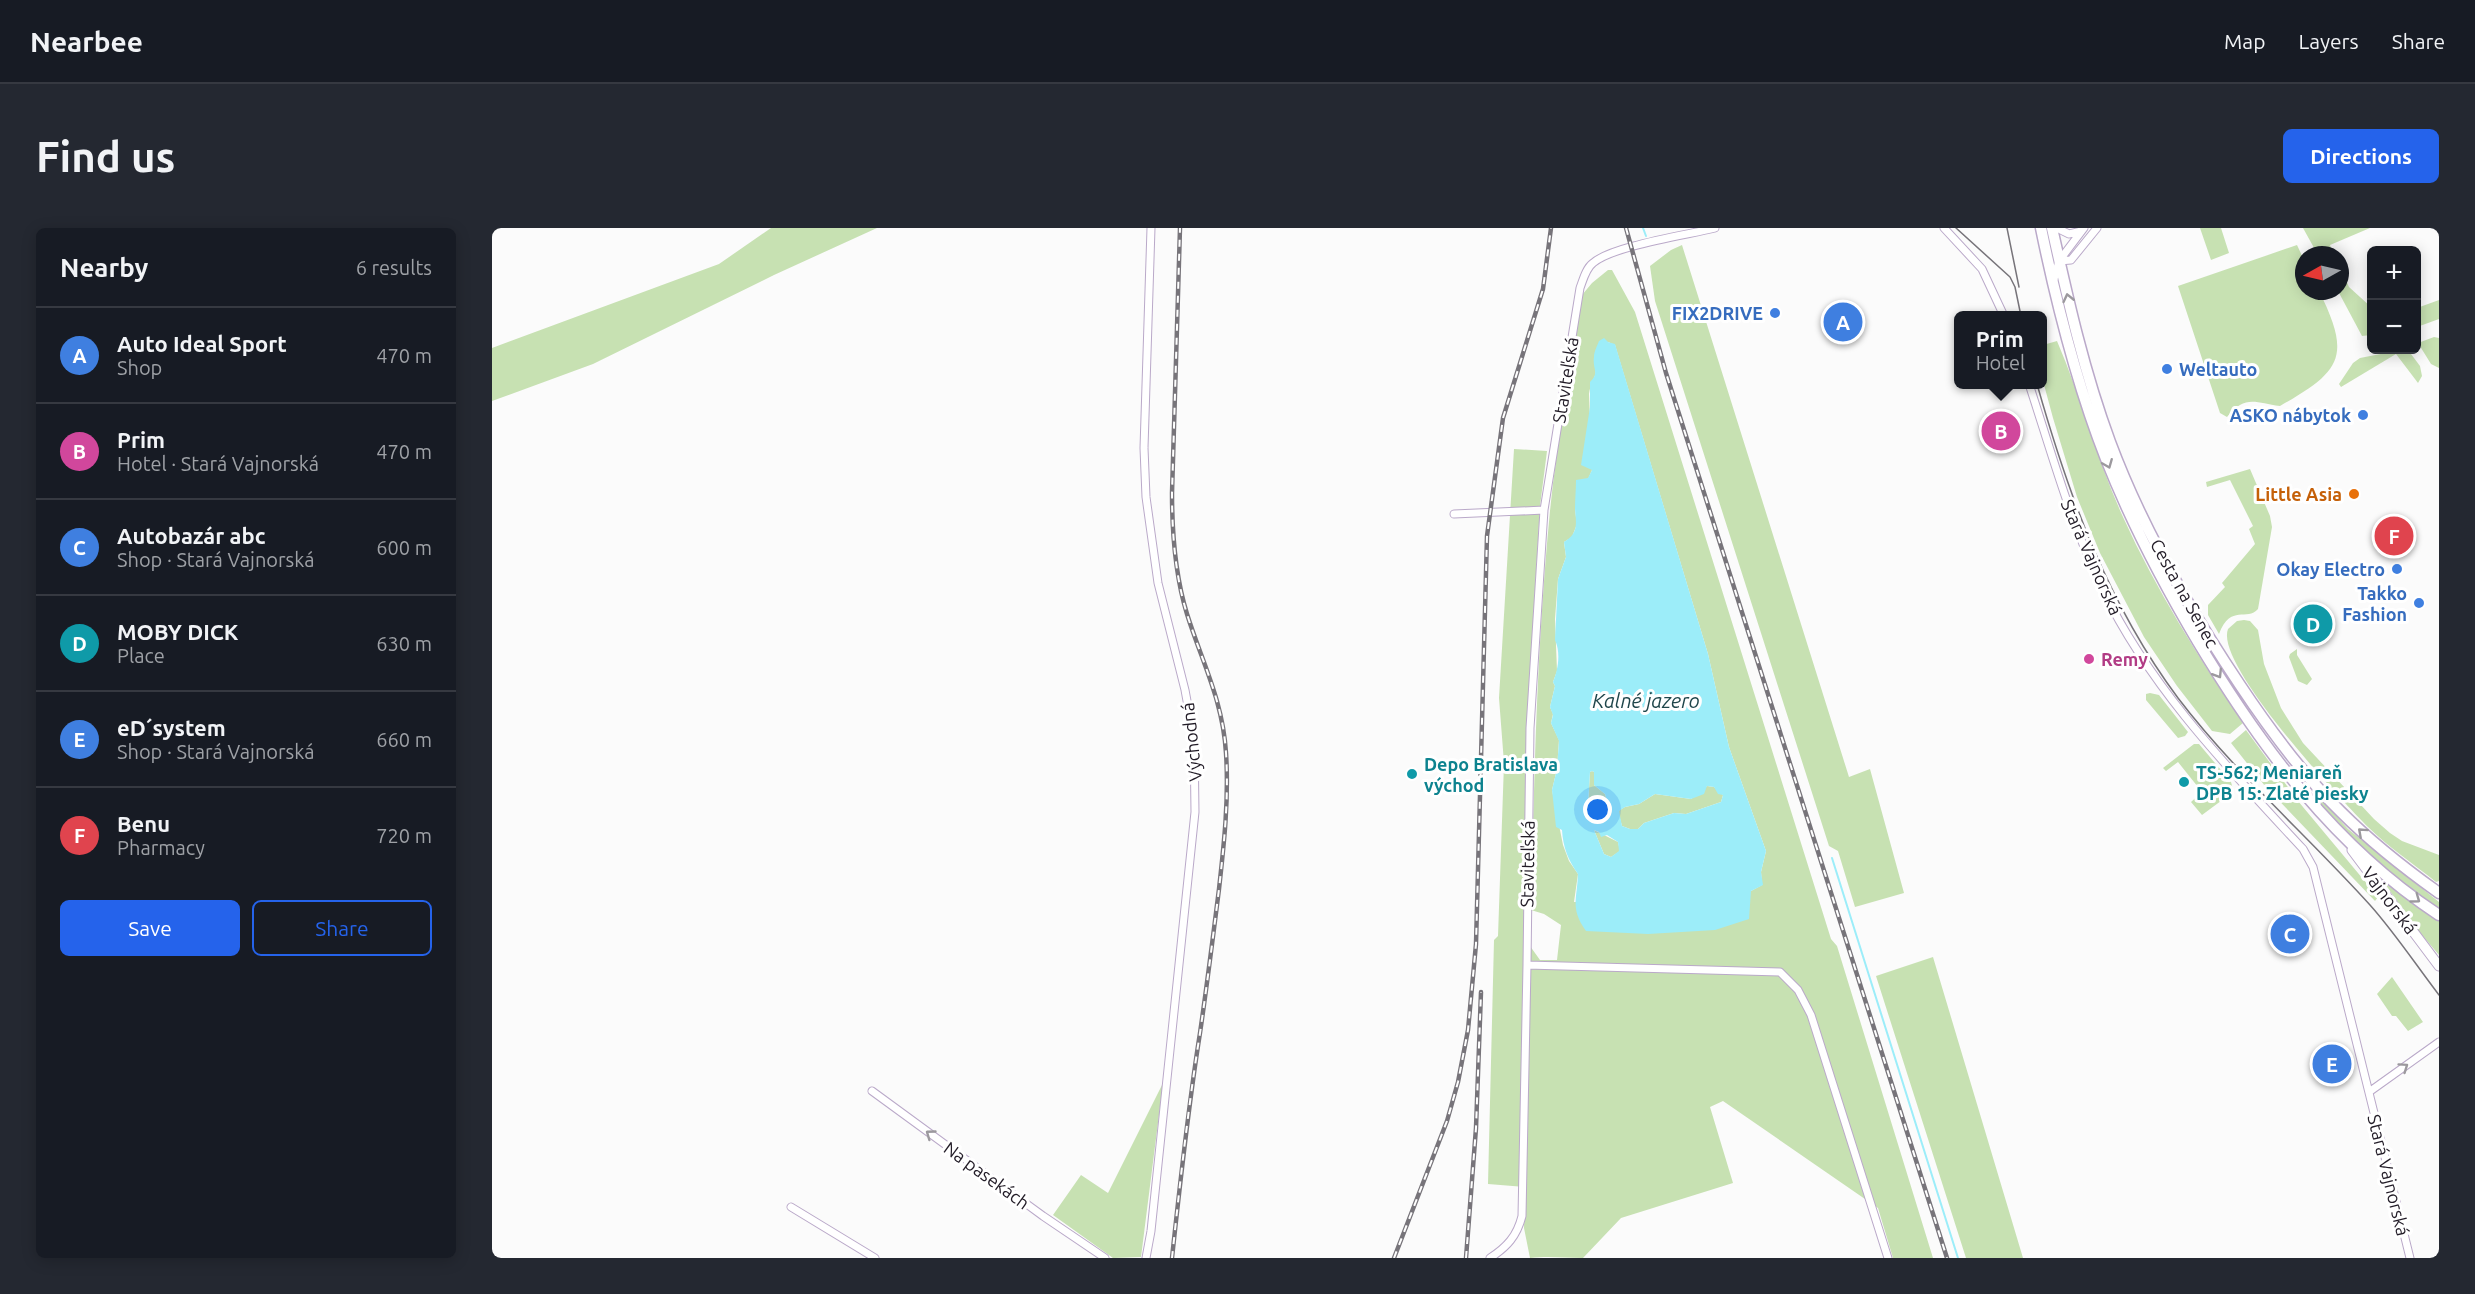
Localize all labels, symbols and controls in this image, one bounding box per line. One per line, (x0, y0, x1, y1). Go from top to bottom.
text: Nearbee (30, 26, 143, 57)
text: Map (2224, 29, 2265, 53)
text: Layers (2298, 29, 2359, 53)
text: Share (2392, 29, 2445, 53)
button: Directions (2283, 129, 2439, 183)
text: Find us (36, 133, 175, 180)
north arrow (2295, 246, 2349, 300)
map controls (2367, 246, 2421, 354)
button: + (2367, 246, 2421, 300)
text: Nearby (60, 253, 148, 282)
text: 6 results (356, 256, 432, 279)
one-way arrow (2062, 293, 2075, 303)
pin: A (1824, 300, 1862, 344)
button: − (2367, 300, 2421, 354)
place label: FIX2DRIVE (1672, 303, 1763, 323)
marker: FIX2DRIVE (1768, 306, 1782, 320)
popup (1954, 311, 2047, 389)
text: Prim (1976, 326, 2024, 351)
text: Auto Ideal Sport (117, 331, 287, 356)
street label: Staviteľská (1548, 335, 1582, 425)
text: A (72, 344, 87, 367)
text: 470 m (376, 344, 432, 367)
text: Hotel (1976, 351, 2025, 374)
text: Shop (117, 356, 162, 379)
place label: Weltauto (2179, 359, 2257, 379)
marker: Weltauto (2160, 362, 2174, 376)
place label: ASKO nábytok (2229, 405, 2351, 425)
pin: B (1982, 408, 2020, 454)
marker: ASKO nábytok (2356, 408, 2370, 422)
text: Prim (117, 427, 165, 452)
text: B (73, 440, 86, 463)
text: 470 m (376, 440, 432, 463)
text: Hotel · Stará Vajnorská (117, 452, 319, 475)
one-way arrow (2101, 458, 2113, 469)
place label: Little Asia (2255, 484, 2342, 504)
marker: Little Asia (2347, 487, 2361, 501)
street label: Stará Vajnorská (2058, 496, 2126, 618)
pin: F (2374, 514, 2414, 558)
text: Autobazár abc (117, 523, 266, 548)
street label: Cesta na Senec (2147, 535, 2223, 651)
text: C (73, 536, 86, 559)
text: 600 m (376, 536, 432, 559)
text: Shop · Stará Vajnorská (117, 548, 315, 571)
place label: Okay Electro (2276, 559, 2385, 579)
marker: Okay Electro (2390, 562, 2404, 576)
place label: Takko Fashion (2342, 583, 2407, 624)
marker: Takko Fashion (2412, 596, 2426, 610)
pin: D (2294, 602, 2332, 646)
text: MOBY DICK (117, 619, 239, 644)
text: D (72, 632, 87, 655)
text: 630 m (376, 632, 432, 655)
text: Place (117, 644, 165, 667)
place label: Remy (2101, 649, 2148, 669)
marker: Remy (2082, 652, 2096, 666)
one-way arrow (2211, 668, 2223, 678)
water label: Kalné jazero (1592, 689, 1700, 712)
street label: Východná (1177, 702, 1205, 782)
text: eD´system (117, 715, 226, 740)
text: E (74, 728, 85, 751)
text: 660 m (376, 728, 432, 751)
text: Shop · Stará Vajnorská (117, 740, 315, 763)
place label: Depo Bratislava východ (1424, 754, 1558, 795)
place label: TS-562; Meniareň DPB 15: Zlaté piesky (2196, 762, 2369, 803)
marker: Depo Bratislava východ (1405, 767, 1419, 781)
marker: TS-562; Meniareň DPB 15: Zlaté piesky (2177, 775, 2191, 789)
your location (1583, 795, 1612, 824)
text: Benu (117, 811, 170, 836)
street label: Staviteľská (1516, 820, 1538, 908)
text: F (74, 824, 85, 847)
text: 720 m (376, 824, 432, 847)
one-way arrow (2358, 828, 2369, 839)
text: Pharmacy (117, 836, 205, 859)
street label: Vajnorská (2358, 863, 2422, 937)
one-way arrow (2409, 892, 2420, 903)
button: Save (60, 900, 240, 956)
button: Share (252, 900, 432, 956)
pin: C (2270, 912, 2310, 956)
pin: E (2312, 1042, 2352, 1086)
one-way arrow (2397, 1063, 2408, 1074)
street label: Stará Vajnorská (2364, 1112, 2414, 1238)
one-way arrow (926, 1130, 937, 1141)
street label: Na pasekách (940, 1137, 1034, 1213)

